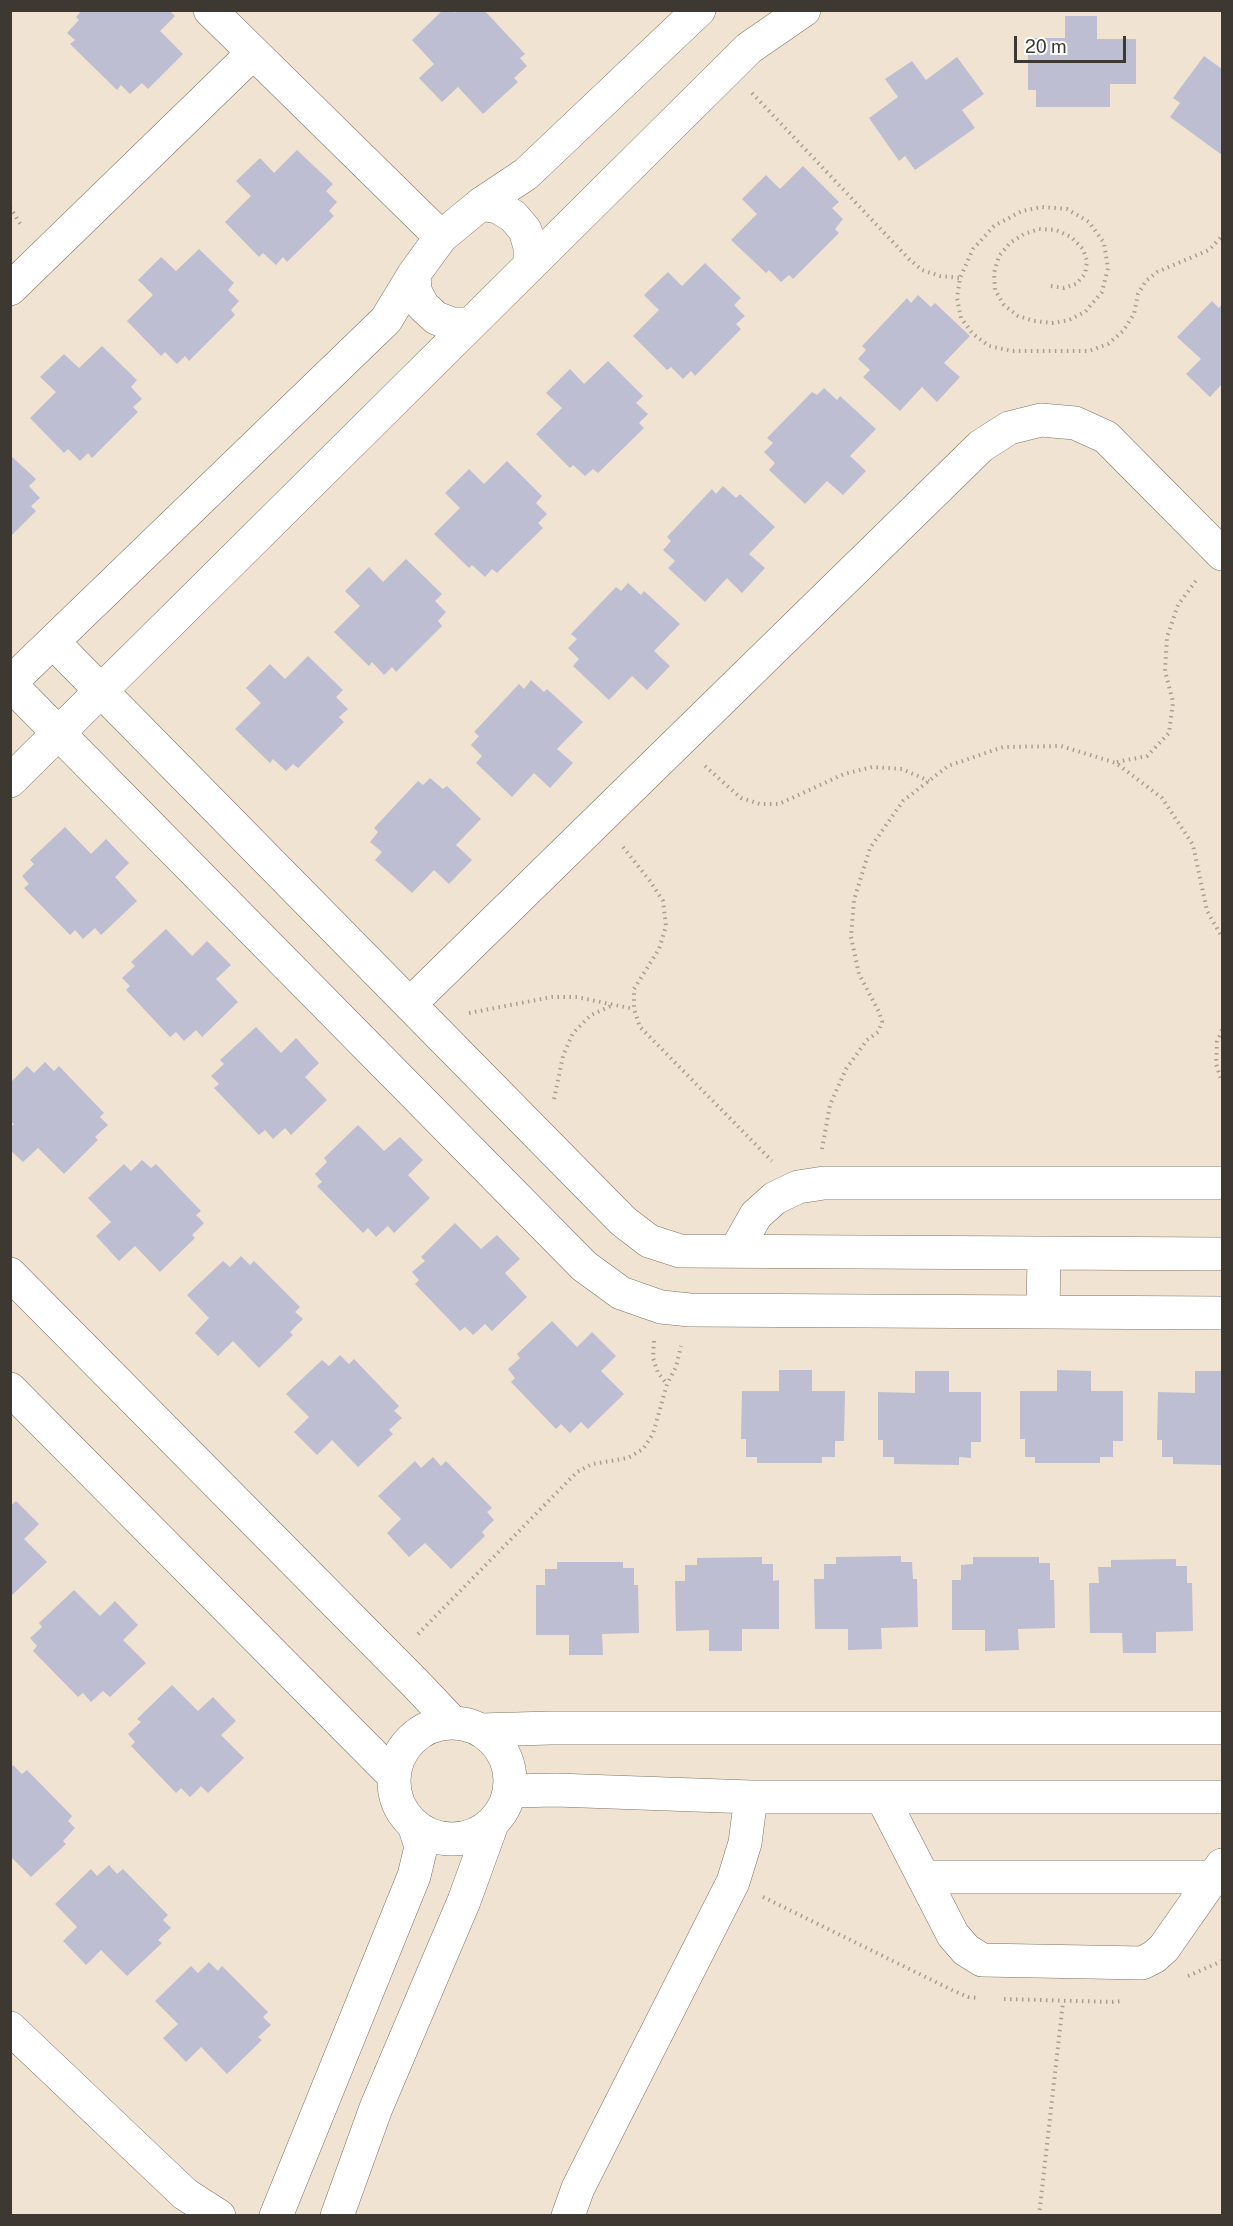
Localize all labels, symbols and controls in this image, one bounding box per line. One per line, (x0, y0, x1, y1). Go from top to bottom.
scale bar (1017, 24, 1130, 62)
text: 20 m (1025, 36, 1067, 57)

